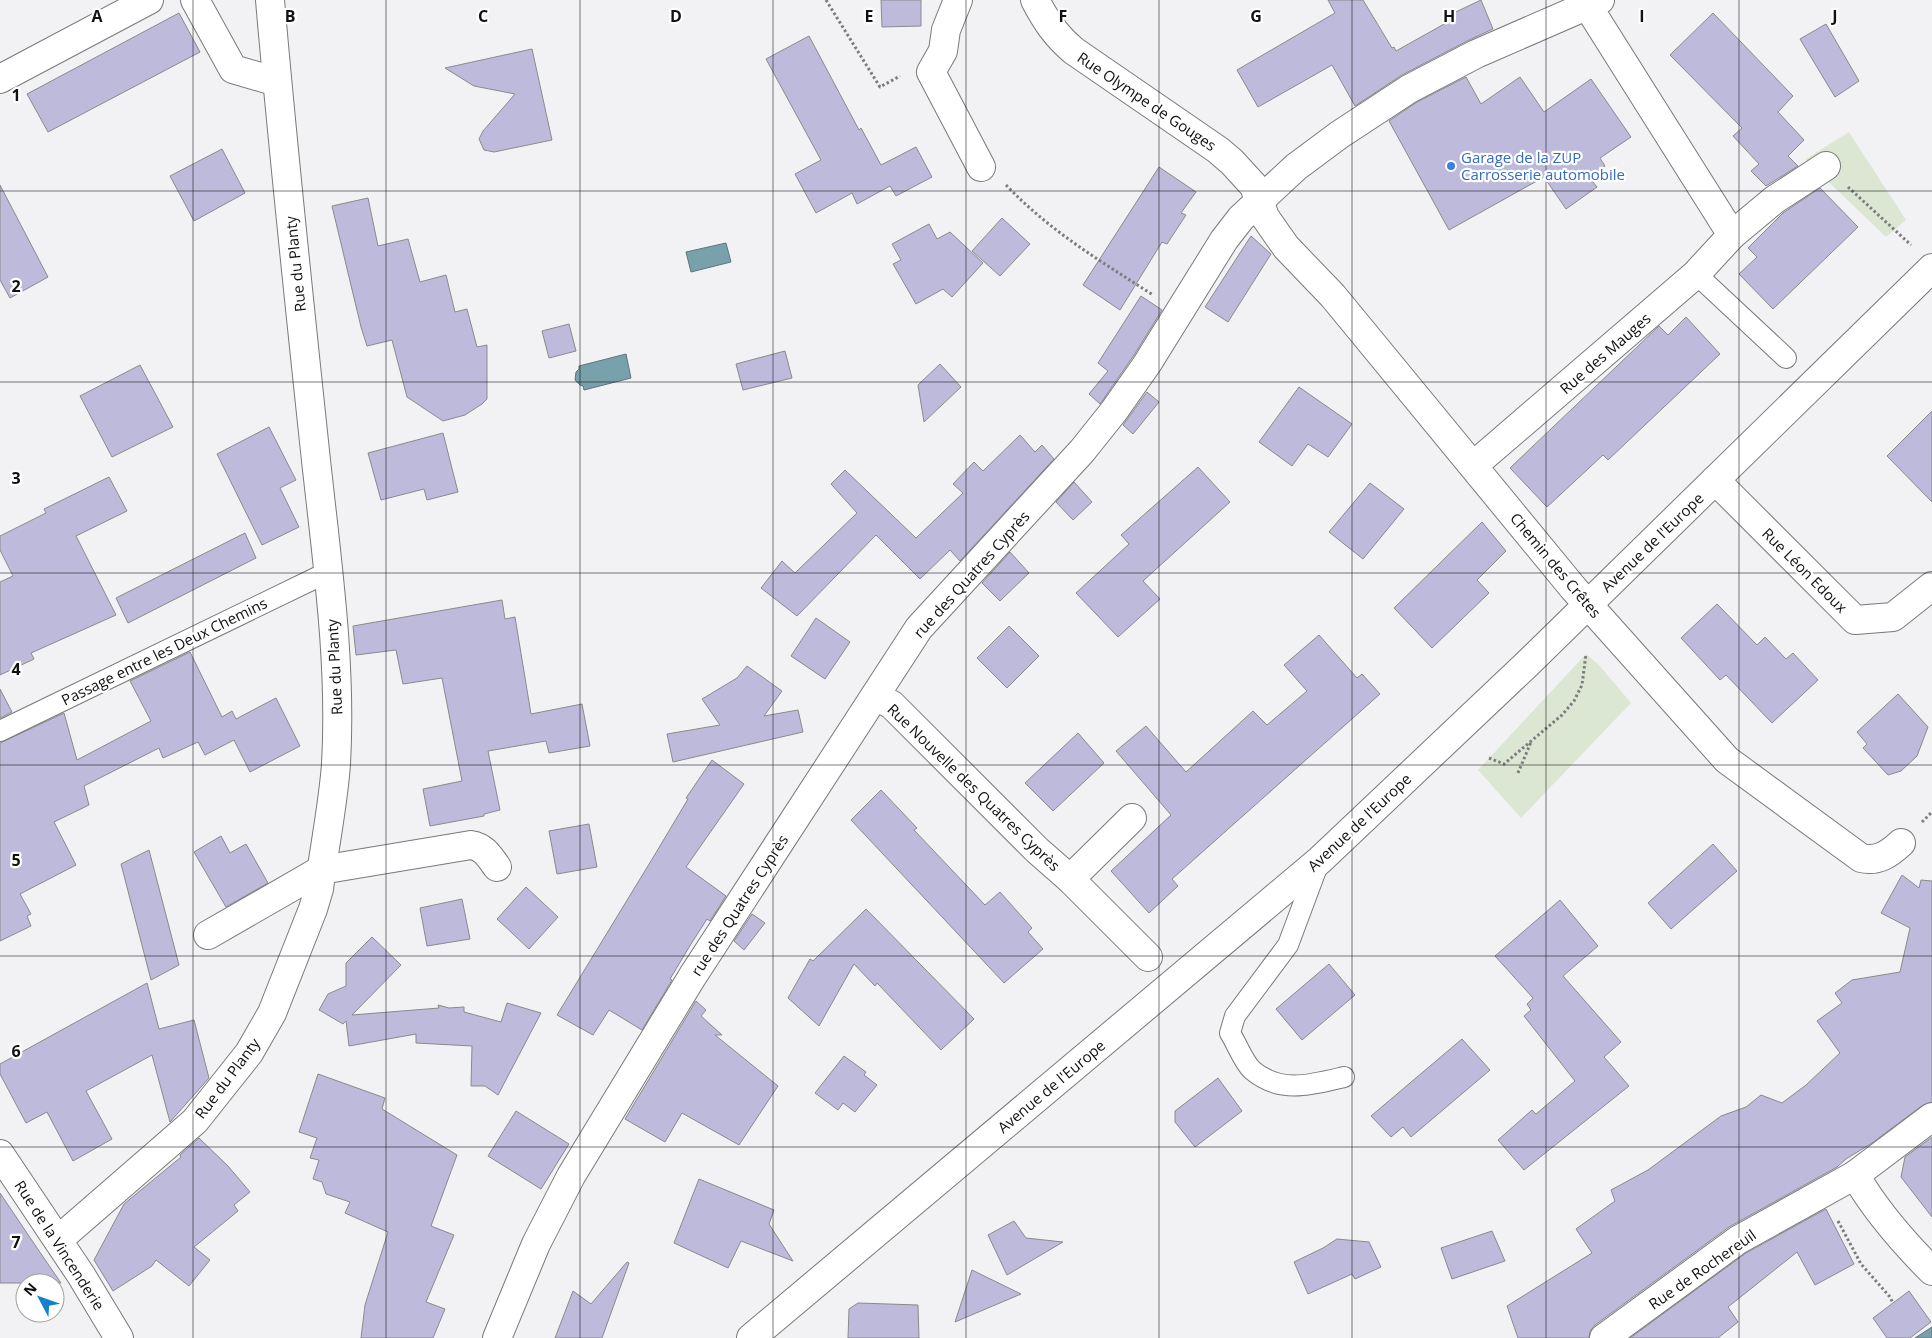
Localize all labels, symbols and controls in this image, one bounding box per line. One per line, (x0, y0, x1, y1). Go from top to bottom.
text: A (91, 5, 103, 27)
text: B (285, 5, 295, 27)
text: C (478, 5, 488, 27)
text: D (670, 5, 682, 27)
text: E (865, 5, 874, 27)
text: F (1059, 5, 1067, 27)
text: G (1250, 5, 1262, 27)
text: H (1443, 5, 1455, 27)
text: I (1639, 5, 1645, 27)
text: J (1830, 5, 1838, 27)
street label: Rue Olympe de Gouges (1074, 47, 1220, 155)
text: 1 (11, 84, 21, 106)
place label: Garage de la ZUP Carrosserie automobile (1461, 147, 1625, 184)
marker: Garage de la ZUP Carrosserie automobile (1445, 160, 1457, 172)
street label: Rue du Planty (280, 215, 310, 313)
text: 2 (11, 275, 21, 297)
street label: Rue des Mauges (1555, 308, 1655, 398)
text: 3 (11, 467, 21, 489)
street label: Avenue de l'Europe (1597, 488, 1707, 596)
street label: rue des Quatres Cyprès (909, 506, 1033, 642)
street label: Chemin des Crêtes (1506, 508, 1606, 622)
street label: Rue Léon Edoux (1758, 523, 1852, 617)
street label: Passage entre les Deux Chemins (58, 592, 270, 710)
street label: Rue du Planty (321, 618, 347, 716)
text: 4 (11, 658, 21, 680)
street label: Rue Nouvelle des Quatres Cyprès (883, 699, 1065, 875)
street label: Avenue de l'Europe (1303, 769, 1415, 875)
street label: rue des Quatres Cyprès (686, 831, 792, 979)
text: 5 (11, 849, 21, 871)
street label: Rue du Planty (190, 1033, 264, 1122)
street label: Avenue de l'Europe (993, 1035, 1109, 1137)
text: 6 (11, 1040, 21, 1062)
street label: Rue de la Vincenderie (11, 1176, 109, 1314)
street label: Rue de Rochereuil (1644, 1224, 1760, 1314)
text: 7 (11, 1231, 21, 1253)
north arrow (15, 1273, 65, 1323)
text: N (19, 1279, 41, 1300)

